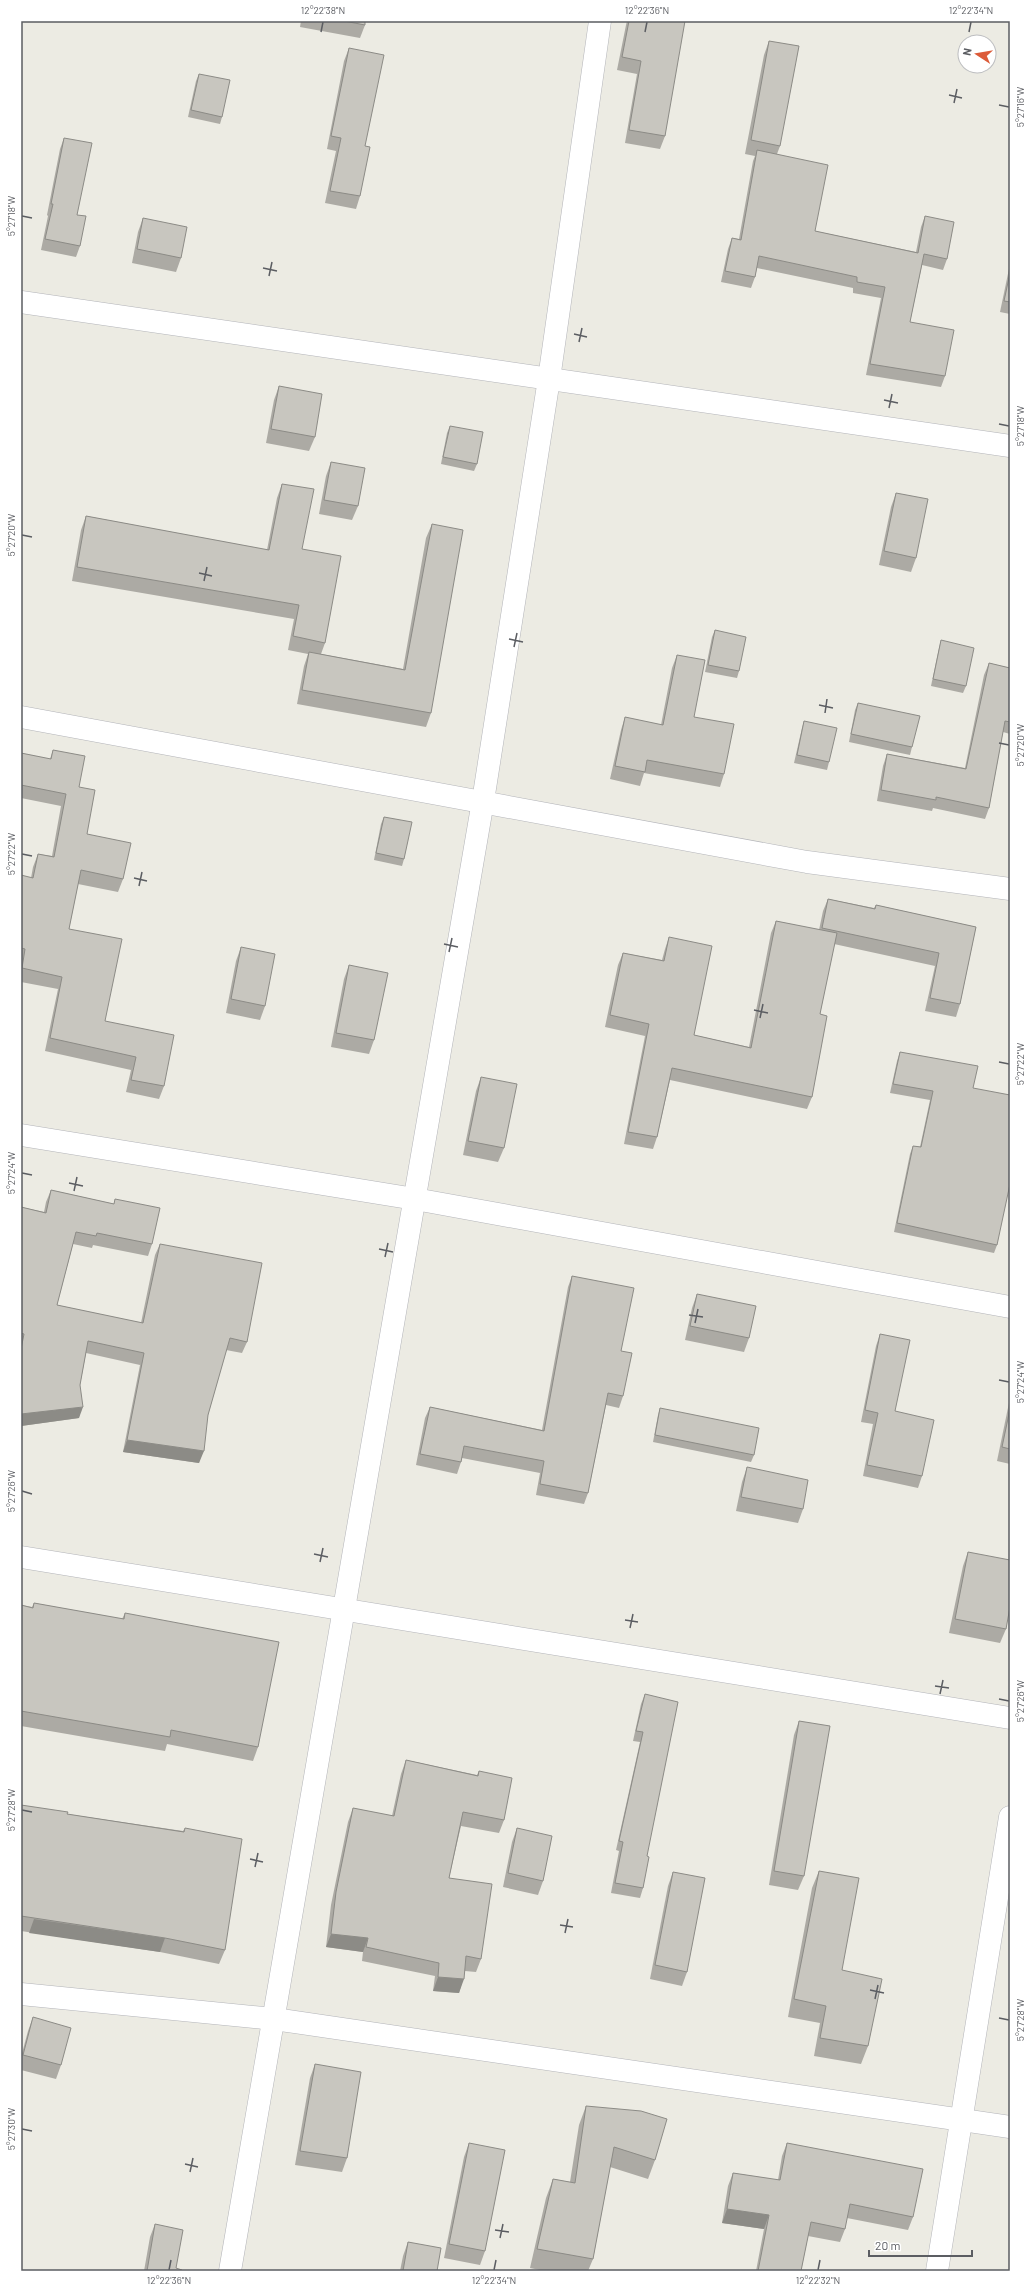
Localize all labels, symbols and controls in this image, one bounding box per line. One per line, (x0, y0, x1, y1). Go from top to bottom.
text: 12°22'38"N (301, 4, 345, 16)
text: 12°22'36"N (625, 4, 669, 16)
text: 12°22'34"N (949, 4, 993, 16)
north arrow (957, 34, 997, 74)
text: N (960, 47, 974, 57)
text: 5°27'16"W (1014, 87, 1026, 127)
text: 5°27'18"W (5, 196, 17, 236)
text: 5°27'18"W (1014, 406, 1026, 446)
text: 5°27'20"W (5, 513, 17, 556)
text: 5°27'20"W (1014, 723, 1026, 766)
text: 5°27'22"W (5, 833, 17, 875)
text: 5°27'22"W (1014, 1043, 1026, 1085)
text: 5°27'24"W (5, 1152, 17, 1194)
text: 5°27'24"W (1014, 1361, 1026, 1403)
text: 5°27'26"W (5, 1470, 17, 1512)
text: 5°27'26"W (1014, 1680, 1026, 1722)
text: 5°27'28"W (5, 1789, 17, 1831)
text: 5°27'28"W (1014, 1999, 1026, 2041)
text: 5°27'30"W (5, 2107, 17, 2150)
scale bar (869, 2232, 972, 2258)
text: 20 m (875, 2238, 901, 2252)
text: 12°22'36"N (147, 2274, 191, 2286)
text: 12°22'34"N (472, 2274, 516, 2286)
text: 12°22'32"N (796, 2274, 840, 2286)

